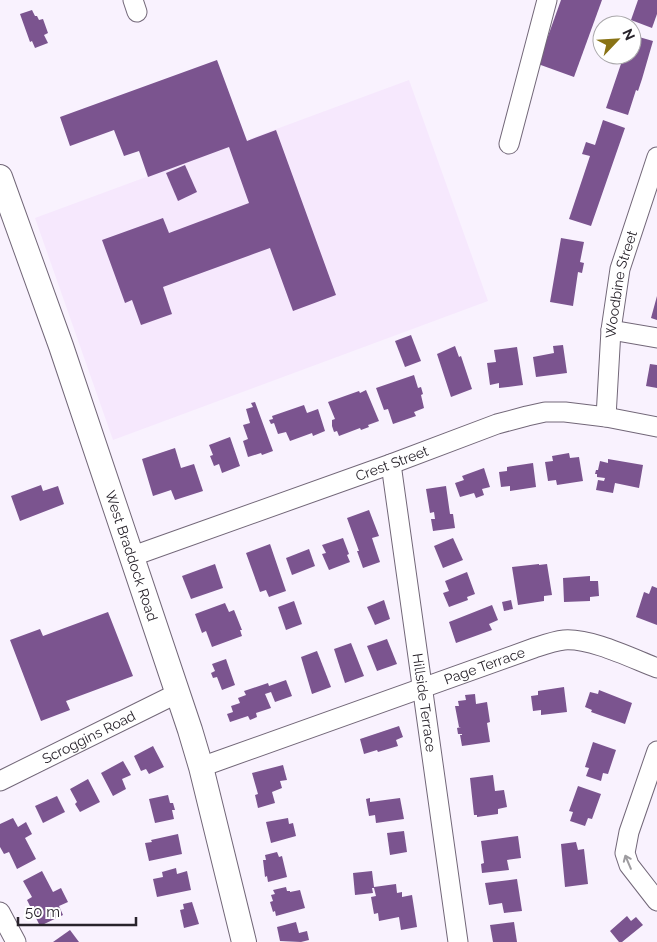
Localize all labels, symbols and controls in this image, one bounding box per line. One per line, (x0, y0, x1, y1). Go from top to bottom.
north arrow (592, 15, 642, 65)
text: N (619, 26, 638, 43)
street label: Woodbine Street (603, 228, 640, 338)
street label: Crest Street (353, 443, 431, 484)
street label: West Braddock Road (102, 488, 161, 623)
street label: Page Terrace (442, 644, 527, 688)
street label: Hillside Terrace (410, 652, 439, 753)
street label: Scroggins Road (40, 707, 138, 767)
one-way arrow (623, 855, 633, 870)
scale bar (18, 894, 135, 926)
text: 50 m (25, 903, 60, 921)

